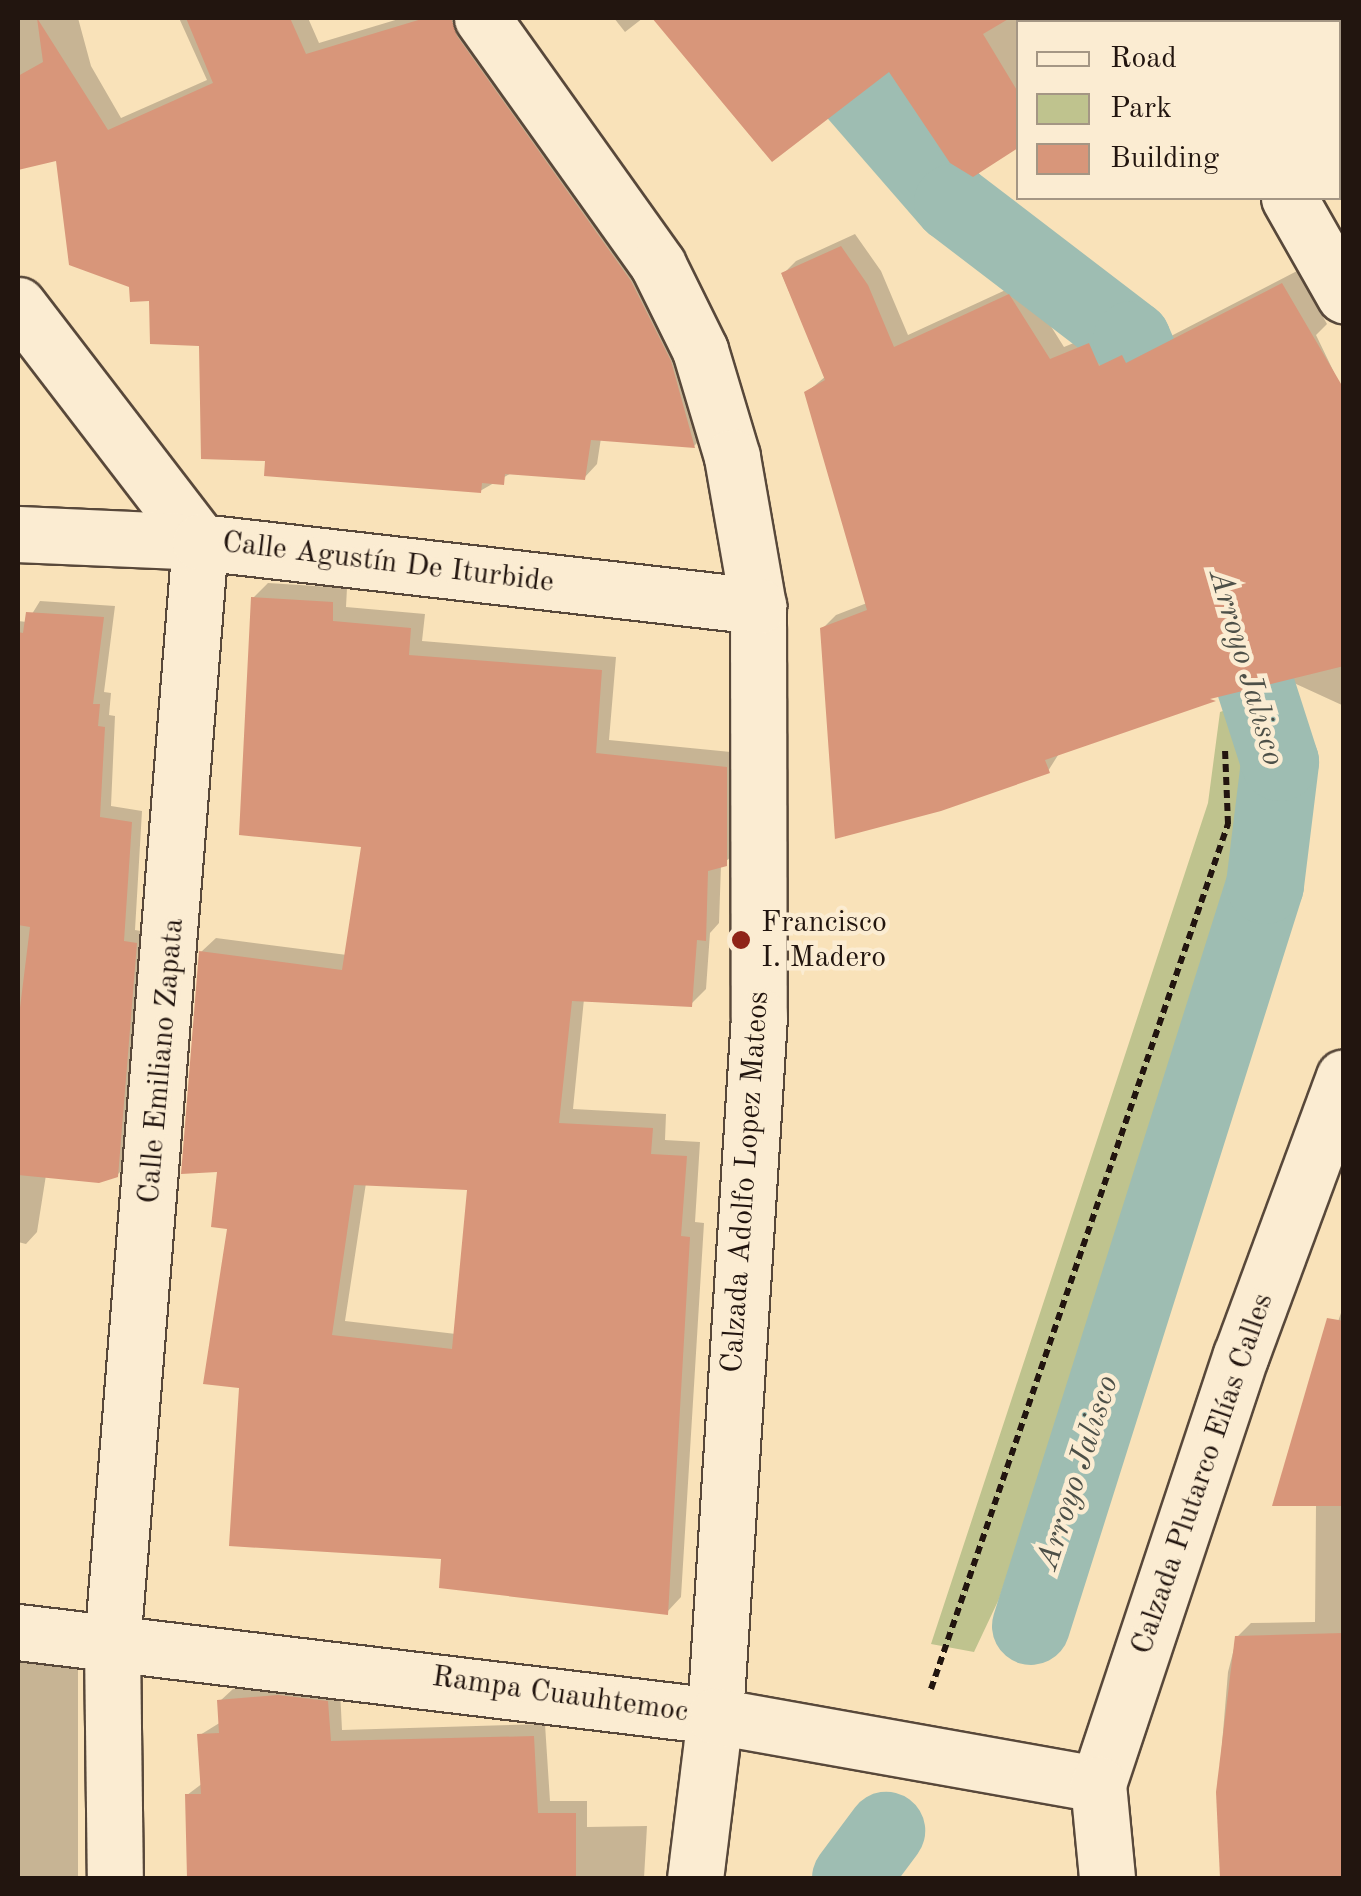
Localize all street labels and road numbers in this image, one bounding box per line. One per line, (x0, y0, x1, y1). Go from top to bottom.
street label: Calle Agustín De Iturbide (220, 525, 556, 601)
street label: Calle Emiliano Zapata (132, 917, 192, 1205)
street label: Calzada Adolfo Lopez Mateos (715, 990, 777, 1374)
street label: Calzada Plutarco Elías Calles (1124, 1289, 1282, 1659)
street label: Rampa Cuauhtemoc (430, 1659, 690, 1731)

